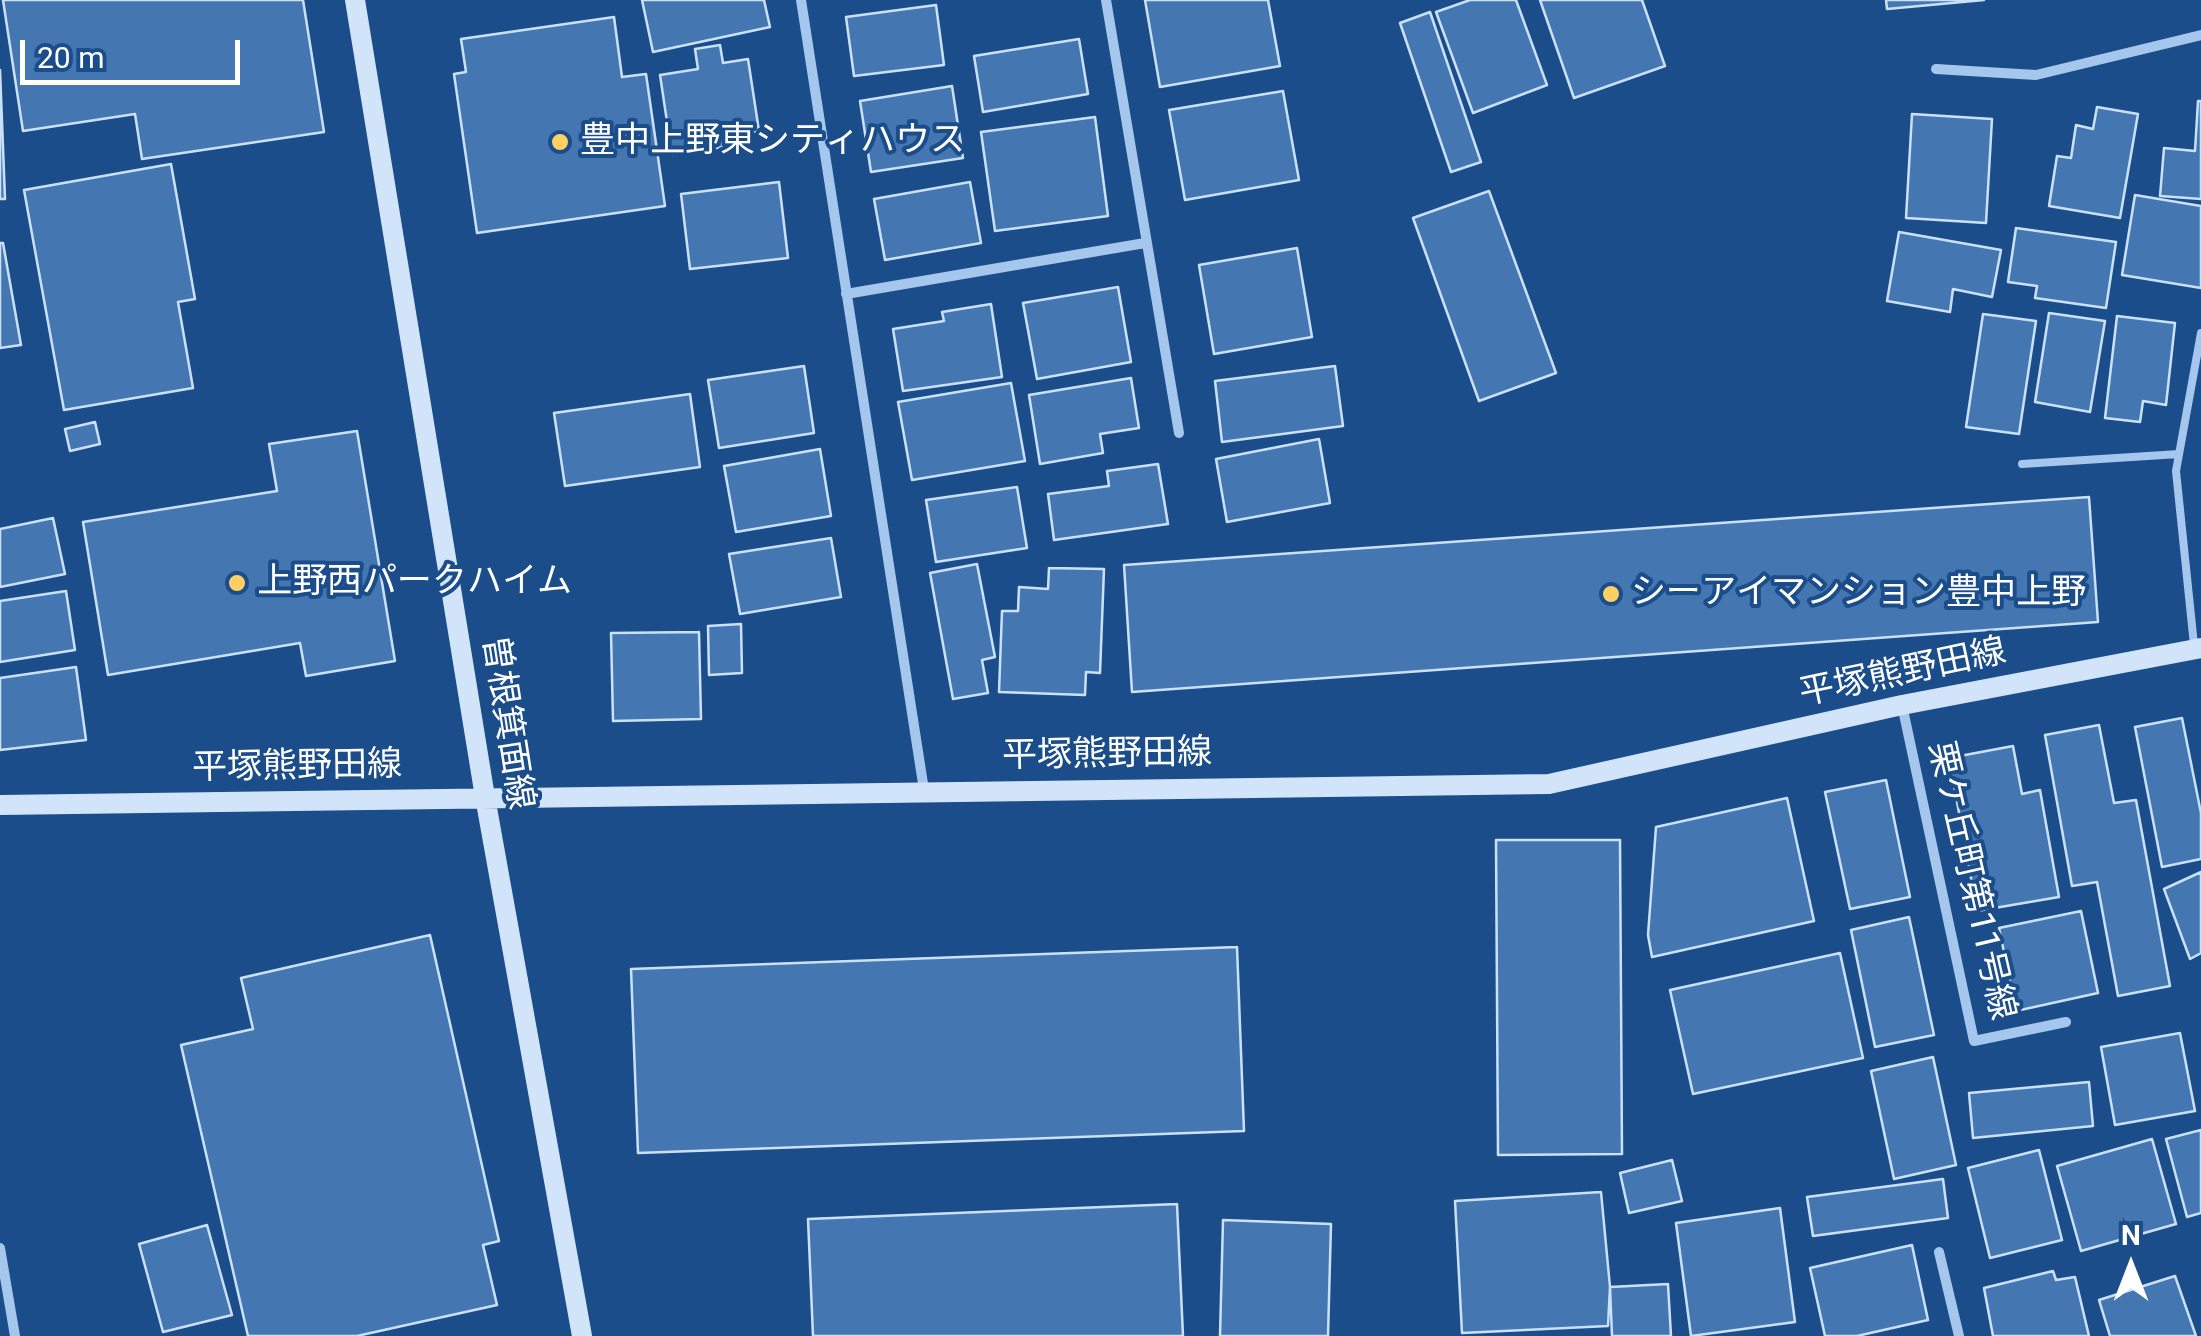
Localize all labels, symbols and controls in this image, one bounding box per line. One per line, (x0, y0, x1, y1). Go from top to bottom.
scale bar (25, 20, 245, 82)
text: 20 m (37, 40, 104, 75)
place label: 豊中上野東シティハウス (580, 121, 965, 163)
marker: 豊中上野東シティハウス (549, 131, 571, 153)
place label: 上野西パークハイム (257, 562, 572, 604)
marker: 上野西パークハイム (226, 572, 248, 594)
place label: シーアイマンション豊中上野 (1631, 573, 2086, 615)
marker: シーアイマンション豊中上野 (1600, 583, 1622, 605)
street label: 平塚熊野田線 (1796, 632, 2010, 716)
street label: 曽根箕面線 (472, 633, 540, 813)
street label: 平塚熊野田線 (1002, 733, 1212, 779)
street label: 栗ケ丘町第11号線 (1918, 738, 2022, 1024)
street label: 平塚熊野田線 (192, 745, 402, 791)
north arrow (2081, 1216, 2181, 1316)
text: N (2121, 1219, 2141, 1252)

